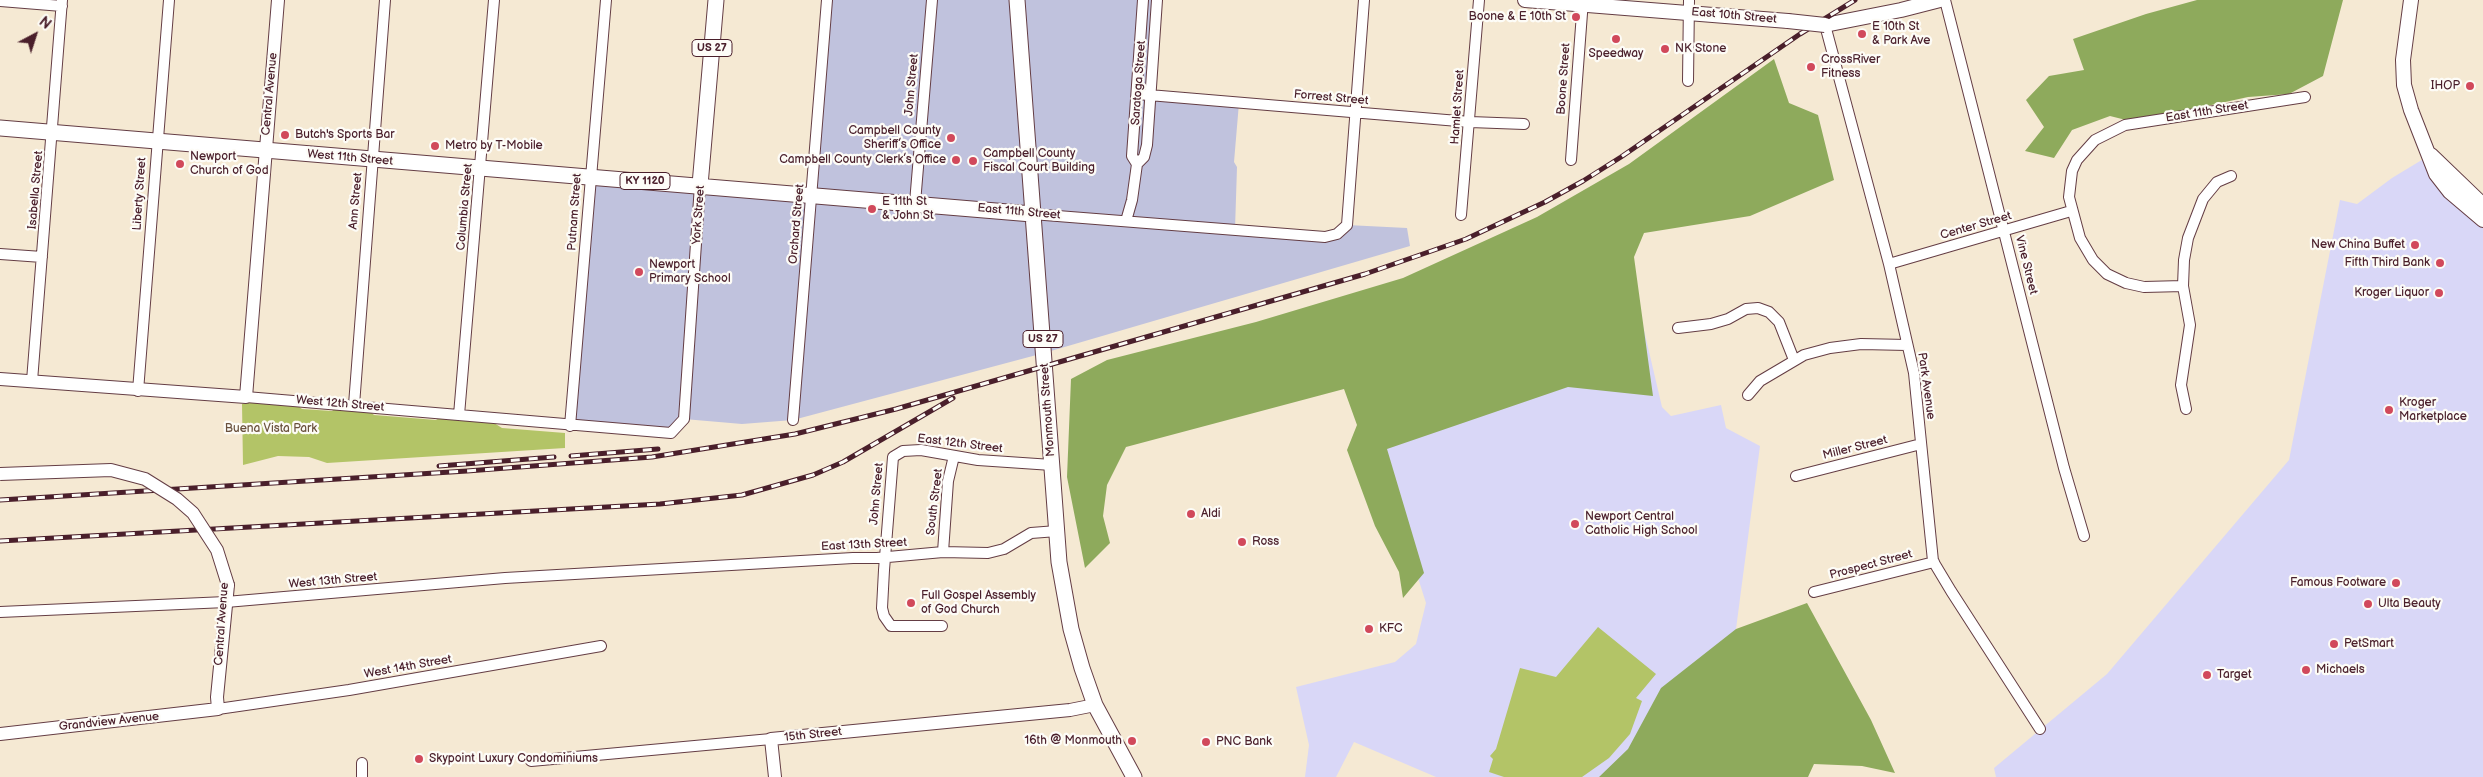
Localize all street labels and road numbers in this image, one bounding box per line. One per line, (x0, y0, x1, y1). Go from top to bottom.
street label: East 10th Street (1691, 5, 1777, 27)
road number: US 27 (692, 40, 732, 56)
street label: Saratoga Street (1129, 40, 1149, 126)
street label: Boone Street (1554, 43, 1574, 115)
street label: Central Avenue (259, 52, 281, 136)
street label: John Street (902, 53, 922, 117)
street label: Hamlet Street (1448, 69, 1468, 145)
street label: Forrest Street (1293, 88, 1369, 108)
street label: East 11th Street (2165, 98, 2249, 126)
street label: West 11th Street (307, 147, 393, 169)
street label: Isabella Street (25, 150, 47, 230)
street label: Liberty Street (130, 157, 150, 231)
street label: Columbia Street (454, 163, 476, 251)
street label: Ann Street (346, 172, 366, 230)
road number: KY 1120 (620, 172, 670, 190)
street label: Putnam Street (565, 173, 585, 251)
street label: Orchard Street (786, 183, 808, 265)
street label: York Street (690, 185, 708, 245)
street label: East 11th Street (977, 201, 1061, 223)
street label: Center Street (1939, 209, 2013, 243)
street label: Vine Street (2012, 234, 2040, 296)
road number: US 27 (1023, 330, 1063, 348)
street label: Park Avenue (1914, 352, 1938, 420)
street label: Monmouth Street (1038, 363, 1058, 457)
street label: West 12th Street (295, 393, 385, 415)
street label: East 12th Street (917, 432, 1003, 456)
street label: Miller Street (1821, 433, 1889, 463)
street label: John Street (867, 462, 887, 526)
street label: South Street (924, 468, 946, 536)
street label: East 13th Street (821, 536, 907, 554)
street label: Prospect Street (1828, 547, 1914, 583)
street label: West 13th Street (288, 570, 378, 592)
street label: Central Avenue (212, 582, 232, 666)
street label: West 14th Street (363, 652, 453, 682)
street label: Grandview Avenue (58, 710, 160, 734)
street label: 15th Street (783, 725, 843, 745)

